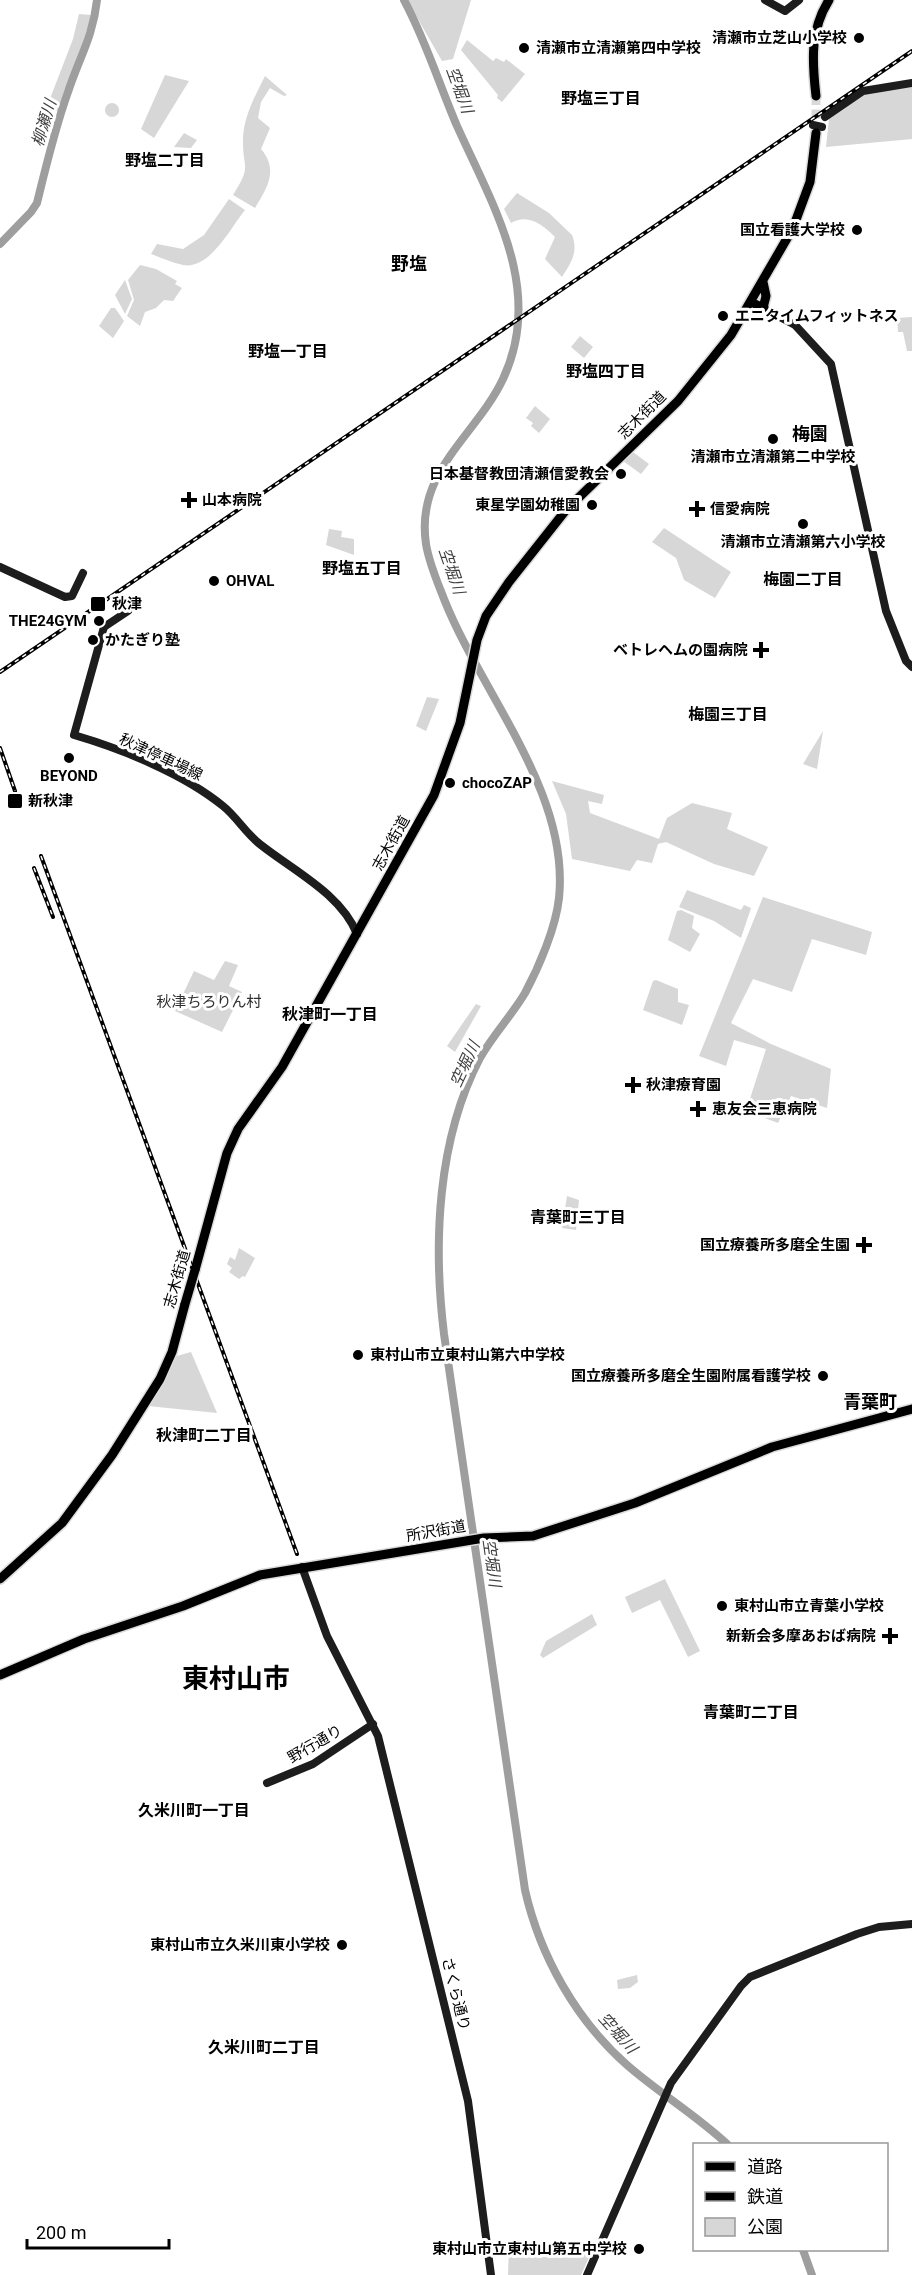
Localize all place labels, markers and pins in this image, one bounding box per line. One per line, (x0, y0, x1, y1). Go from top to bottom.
place label: 清瀬市立芝山小学校 (712, 29, 847, 47)
marker: 清瀬市立芝山小学校 (852, 31, 866, 45)
place label: 清瀬市立清瀬第四中学校 (536, 39, 701, 57)
marker: 清瀬市立清瀬第四中学校 (517, 41, 531, 55)
place label: 国立看護大学校 (740, 221, 845, 239)
marker: 国立看護大学校 (850, 223, 864, 237)
place label: エニタイムフィットネス (735, 307, 899, 325)
marker: エニタイムフィットネス (716, 309, 730, 323)
marker: 清瀬市立清瀬第二中学校 (766, 432, 780, 446)
place label: 清瀬市立清瀬第二中学校 (690, 448, 856, 466)
place label: 日本基督教団清瀬信愛教会 (429, 465, 609, 483)
marker: 日本基督教団清瀬信愛教会 (614, 467, 628, 481)
marker: 山本病院 (180, 491, 198, 509)
place label: 山本病院 (202, 491, 262, 509)
place label: 東星学園幼稚園 (475, 496, 580, 514)
marker: 東星学園幼稚園 (585, 498, 599, 512)
marker: 信愛病院 (688, 500, 706, 518)
place label: 信愛病院 (710, 500, 770, 518)
marker: 清瀬市立清瀬第六小学校 (796, 517, 810, 531)
place label: 清瀬市立清瀬第六小学校 (720, 533, 886, 551)
place label: OHVAL (226, 572, 274, 590)
marker: OHVAL (207, 574, 221, 588)
marker: 秋津 (89, 595, 107, 613)
place label: 秋津 (112, 595, 142, 613)
place label: THE24GYM (9, 612, 87, 630)
marker: THE24GYM (92, 614, 106, 628)
place label: かたぎり塾 (105, 631, 180, 649)
marker: かたぎり塾 (86, 633, 100, 647)
place label: ベトレヘムの園病院 (613, 641, 748, 659)
marker: ベトレヘムの園病院 (752, 641, 770, 659)
marker: BEYOND (62, 751, 76, 765)
place label: BEYOND (40, 767, 98, 785)
place label: chocoZAP (462, 774, 532, 792)
marker: chocoZAP (443, 776, 457, 790)
marker: 新秋津 (6, 792, 24, 810)
place label: 新秋津 (28, 792, 73, 810)
marker: 秋津療育園 (624, 1076, 642, 1094)
place label: 秋津療育園 (646, 1076, 721, 1094)
marker: 恵友会三恵病院 (689, 1100, 707, 1118)
place label: 恵友会三恵病院 (712, 1100, 817, 1118)
place label: 国立療養所多磨全生園 (700, 1236, 850, 1254)
marker: 国立療養所多磨全生園 (855, 1236, 873, 1254)
place label: 東村山市立東村山第六中学校 (370, 1346, 565, 1364)
marker: 東村山市立東村山第六中学校 (351, 1348, 365, 1362)
place label: 国立療養所多磨全生園附属看護学校 (571, 1367, 811, 1385)
marker: 国立療養所多磨全生園附属看護学校 (816, 1369, 830, 1383)
place label: 東村山市立青葉小学校 (734, 1597, 884, 1615)
marker: 東村山市立青葉小学校 (715, 1599, 729, 1613)
place label: 新新会多摩あおば病院 (726, 1627, 876, 1645)
marker: 新新会多摩あおば病院 (881, 1627, 899, 1645)
place label: 東村山市立久米川東小学校 (150, 1936, 330, 1954)
marker: 東村山市立久米川東小学校 (335, 1938, 349, 1952)
place label: 東村山市立東村山第五中学校 (432, 2240, 627, 2258)
marker: 東村山市立東村山第五中学校 (632, 2242, 646, 2256)

